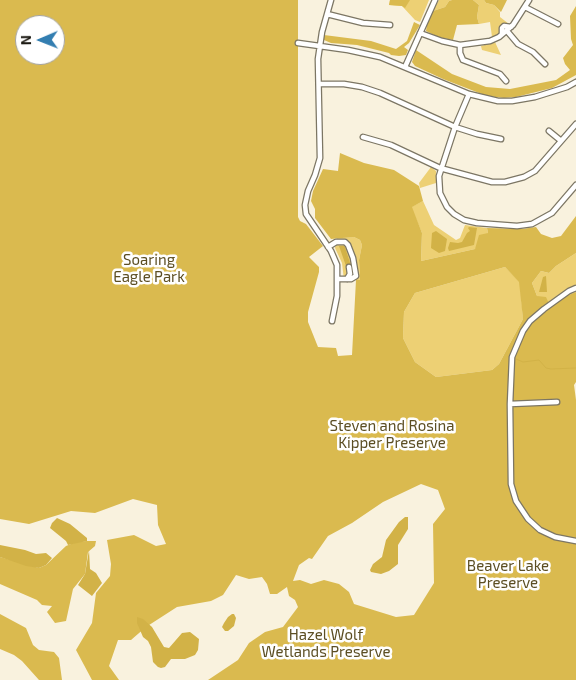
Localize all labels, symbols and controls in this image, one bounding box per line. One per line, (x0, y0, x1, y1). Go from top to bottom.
north arrow (15, 15, 65, 65)
text: N (17, 35, 34, 45)
park label: Soaring Eagle Park (113, 251, 185, 286)
park label: Steven and Rosina Kipper Preserve (330, 417, 454, 452)
park label: Beaver Lake Preserve (467, 557, 549, 592)
park label: Hazel Wolf Wetlands Preserve (261, 626, 391, 661)

